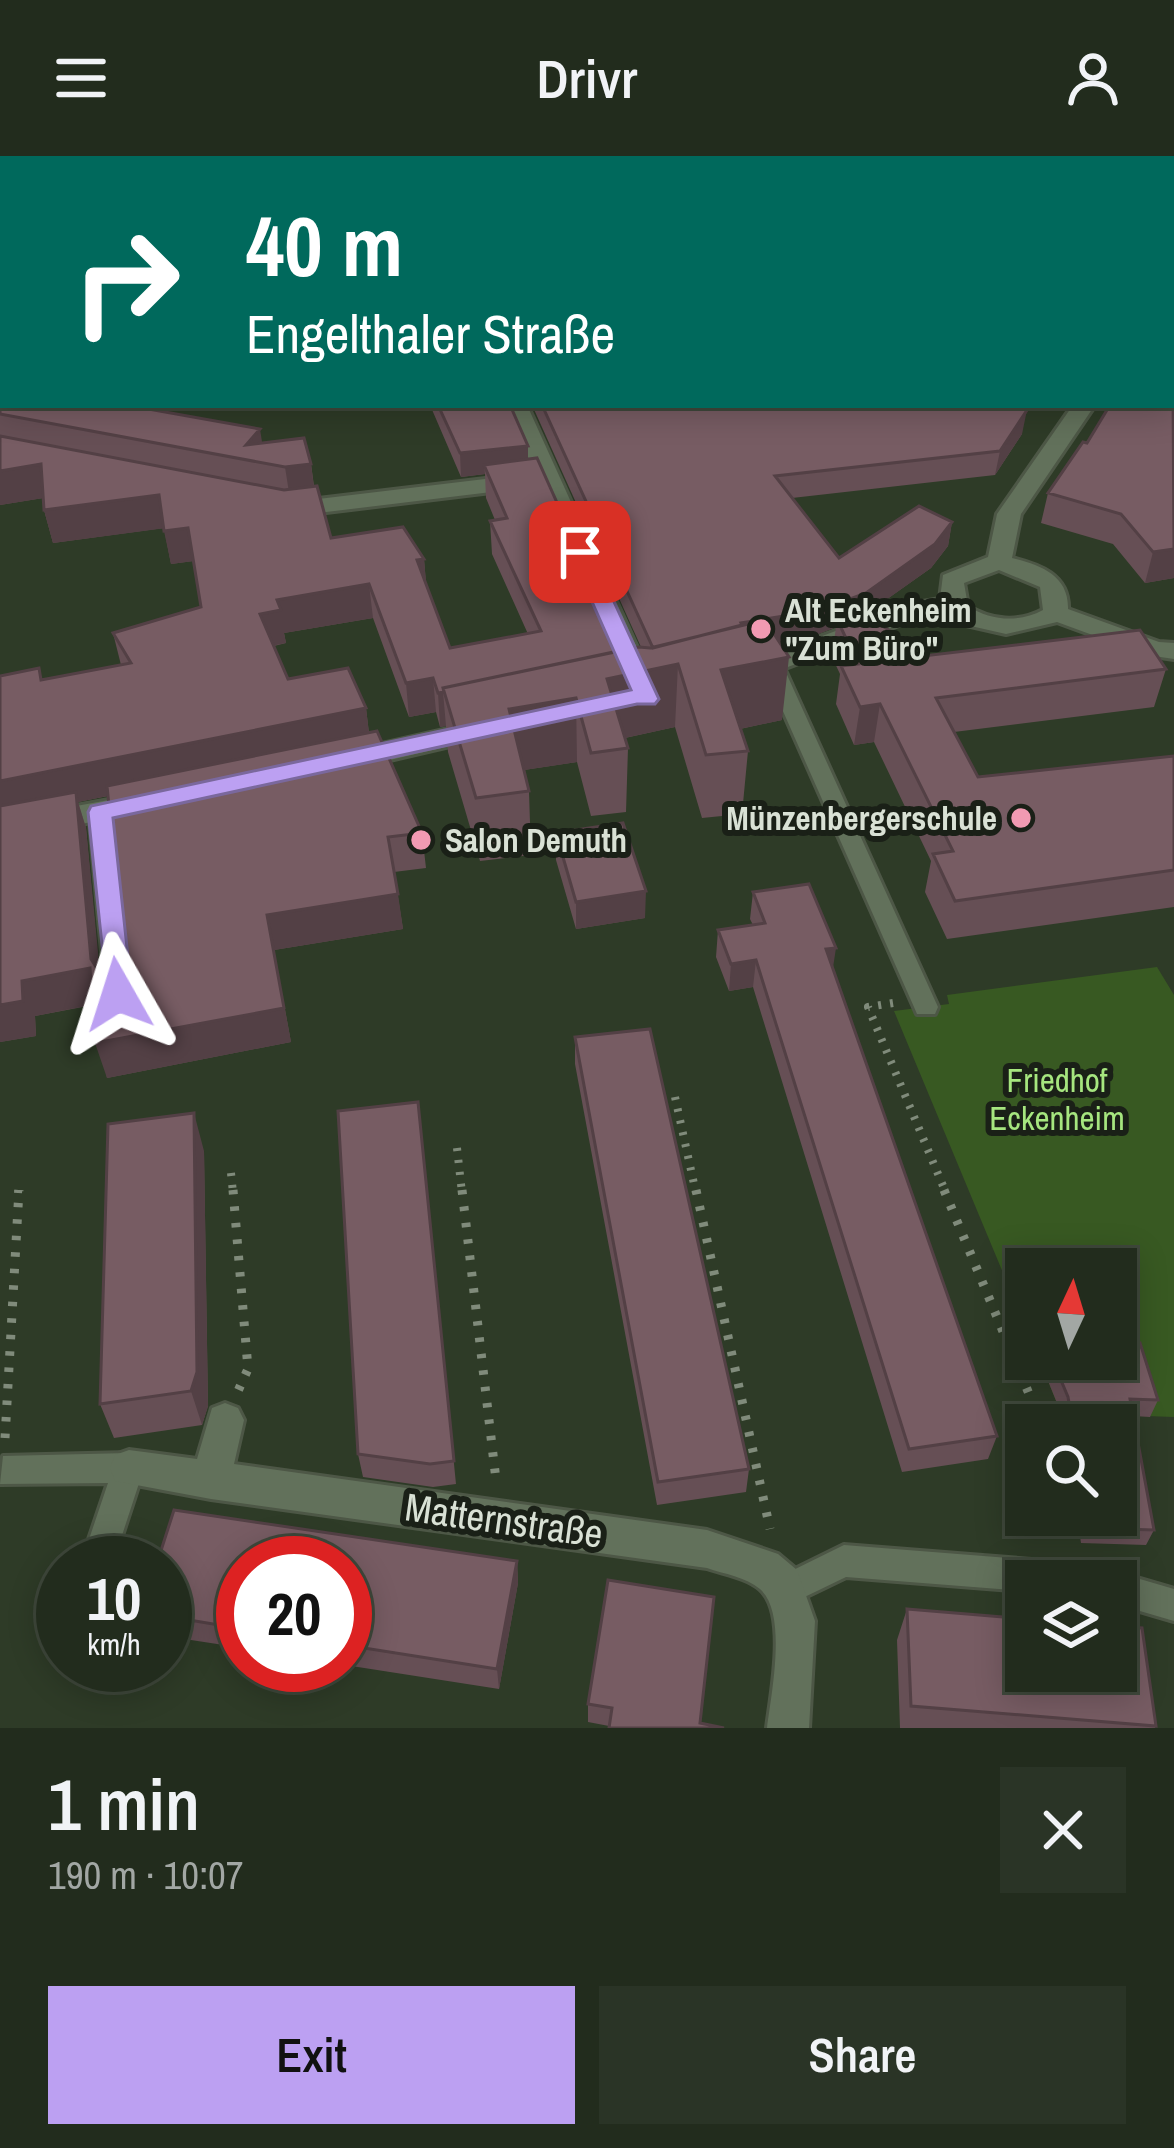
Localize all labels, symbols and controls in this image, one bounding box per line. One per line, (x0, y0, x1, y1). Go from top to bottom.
text: Drivr (537, 42, 637, 115)
icon: menu (48, 45, 114, 111)
icon: person (1060, 45, 1126, 111)
text: 40 m (246, 189, 403, 302)
icon: right (48, 204, 204, 360)
text: Engelthaler Straße (246, 297, 615, 370)
pin (529, 501, 631, 603)
icon: arrive (547, 519, 613, 585)
place label: Alt Eckenheim "Zum Büro" (785, 588, 971, 670)
marker: Alt Eckenheim "Zum Büro" (748, 616, 774, 642)
place label: Münzenbergerschule (726, 796, 997, 840)
marker: Münzenbergerschule (1008, 805, 1034, 831)
place label: Salon Demuth (445, 818, 627, 862)
marker: Salon Demuth (408, 827, 434, 853)
position arrow (55, 931, 181, 1057)
park label: Friedhof Eckenheim (989, 1058, 1125, 1140)
north arrow (1005, 1248, 1137, 1380)
map controls (1005, 1248, 1137, 1692)
button: search (1005, 1404, 1137, 1536)
street label: Matternstraße (402, 1480, 606, 1560)
speed limit sign: 20 (216, 1536, 372, 1692)
text: 10 (87, 1558, 141, 1639)
button: layers (1005, 1560, 1137, 1692)
text: km/h (87, 1624, 141, 1664)
text: 1 min (48, 1755, 200, 1852)
button: close (1000, 1767, 1126, 1893)
text: 190 m · 10:07 (48, 1849, 244, 1901)
button: Exit (48, 1986, 575, 2124)
button: Share (599, 1986, 1126, 2124)

